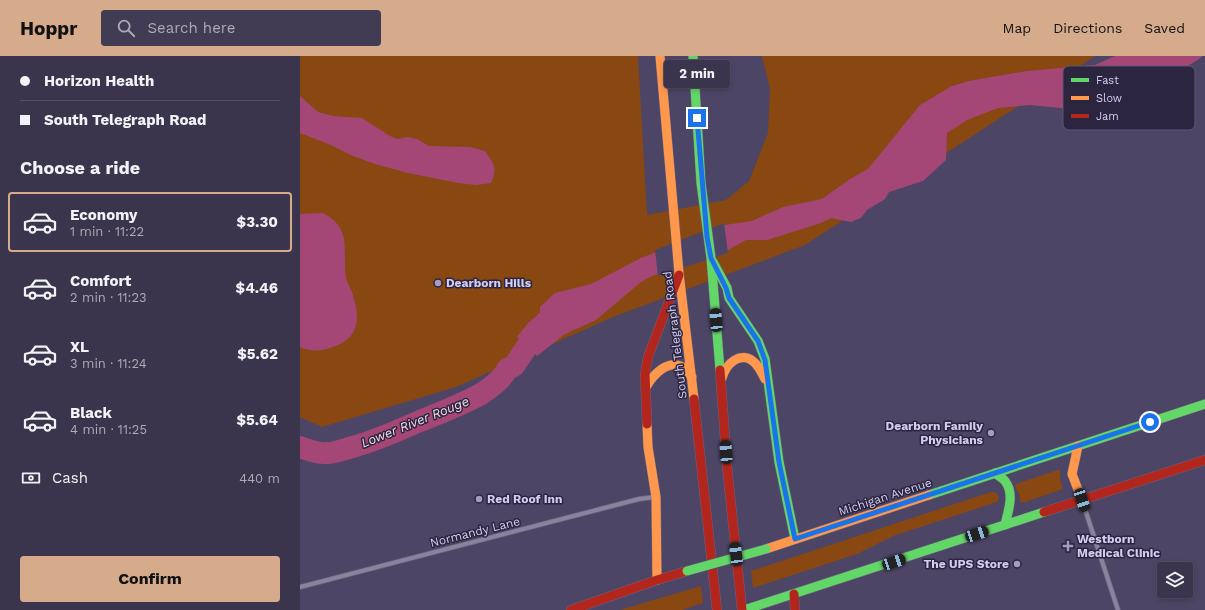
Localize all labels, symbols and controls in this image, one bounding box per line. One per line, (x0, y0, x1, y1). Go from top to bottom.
search box (101, 10, 381, 46)
text: Hoppr (20, 17, 77, 40)
icon: search (115, 17, 137, 39)
text: Search here (147, 19, 235, 37)
text: Map (1003, 20, 1031, 36)
text: Directions (1053, 20, 1122, 36)
text: Saved (1144, 20, 1185, 36)
callout: 2 min (664, 60, 730, 88)
text: 2 min (679, 66, 715, 81)
legend (1063, 66, 1195, 130)
text: Horizon Health (44, 72, 154, 90)
text: Fast (1096, 74, 1119, 87)
text: Slow (1096, 92, 1122, 105)
route end (688, 109, 706, 127)
text: Jam (1096, 110, 1119, 123)
text: South Telegraph Road (44, 111, 206, 129)
text: Choose a ride (20, 157, 140, 178)
icon: car (22, 204, 58, 240)
text: Economy (70, 206, 137, 224)
text: $3.30 (237, 213, 278, 231)
text: 1 min · 11:22 (70, 224, 144, 239)
icon: car (22, 270, 58, 306)
street label: South Telegraph Road (660, 271, 690, 399)
text: Comfort (70, 272, 131, 290)
place label: Dearborn Hills (446, 276, 532, 290)
marker: Dearborn Hills (433, 278, 443, 288)
text: $4.46 (236, 279, 278, 297)
text: 2 min · 11:23 (70, 290, 147, 305)
car (709, 308, 723, 332)
icon: car (22, 336, 58, 372)
text: XL (70, 338, 89, 356)
text: $5.62 (237, 345, 278, 363)
text: 3 min · 11:24 (70, 356, 147, 371)
water label: Lower River Rouge (359, 393, 471, 451)
icon: car (22, 402, 58, 438)
text: Black (70, 404, 112, 422)
text: $5.64 (236, 411, 278, 429)
route start (1141, 413, 1159, 431)
place label: Dearborn Family Physicians (886, 419, 984, 447)
text: 4 min · 11:25 (70, 422, 147, 437)
marker: Dearborn Family Physicians (986, 428, 996, 438)
car (719, 440, 733, 464)
icon: cash (20, 467, 42, 489)
text: Cash (52, 469, 88, 487)
text: 440 m (239, 471, 280, 486)
street label: Michigan Avenue (836, 475, 934, 519)
car (1073, 487, 1091, 513)
place label: Red Roof Inn (487, 492, 563, 506)
marker: Red Roof Inn (474, 494, 484, 504)
street label: Normandy Lane (429, 514, 522, 550)
car (964, 525, 990, 543)
place label: Westborn Medical Clinic (1077, 532, 1160, 560)
marker: Westborn Medical Clinic (1062, 540, 1074, 552)
car (729, 541, 743, 567)
car (881, 553, 907, 571)
button: Confirm (20, 556, 280, 602)
place label: The UPS Store (924, 557, 1009, 571)
marker: The UPS Store (1012, 559, 1022, 569)
map controls (1157, 562, 1193, 598)
button: layers (1157, 562, 1193, 598)

